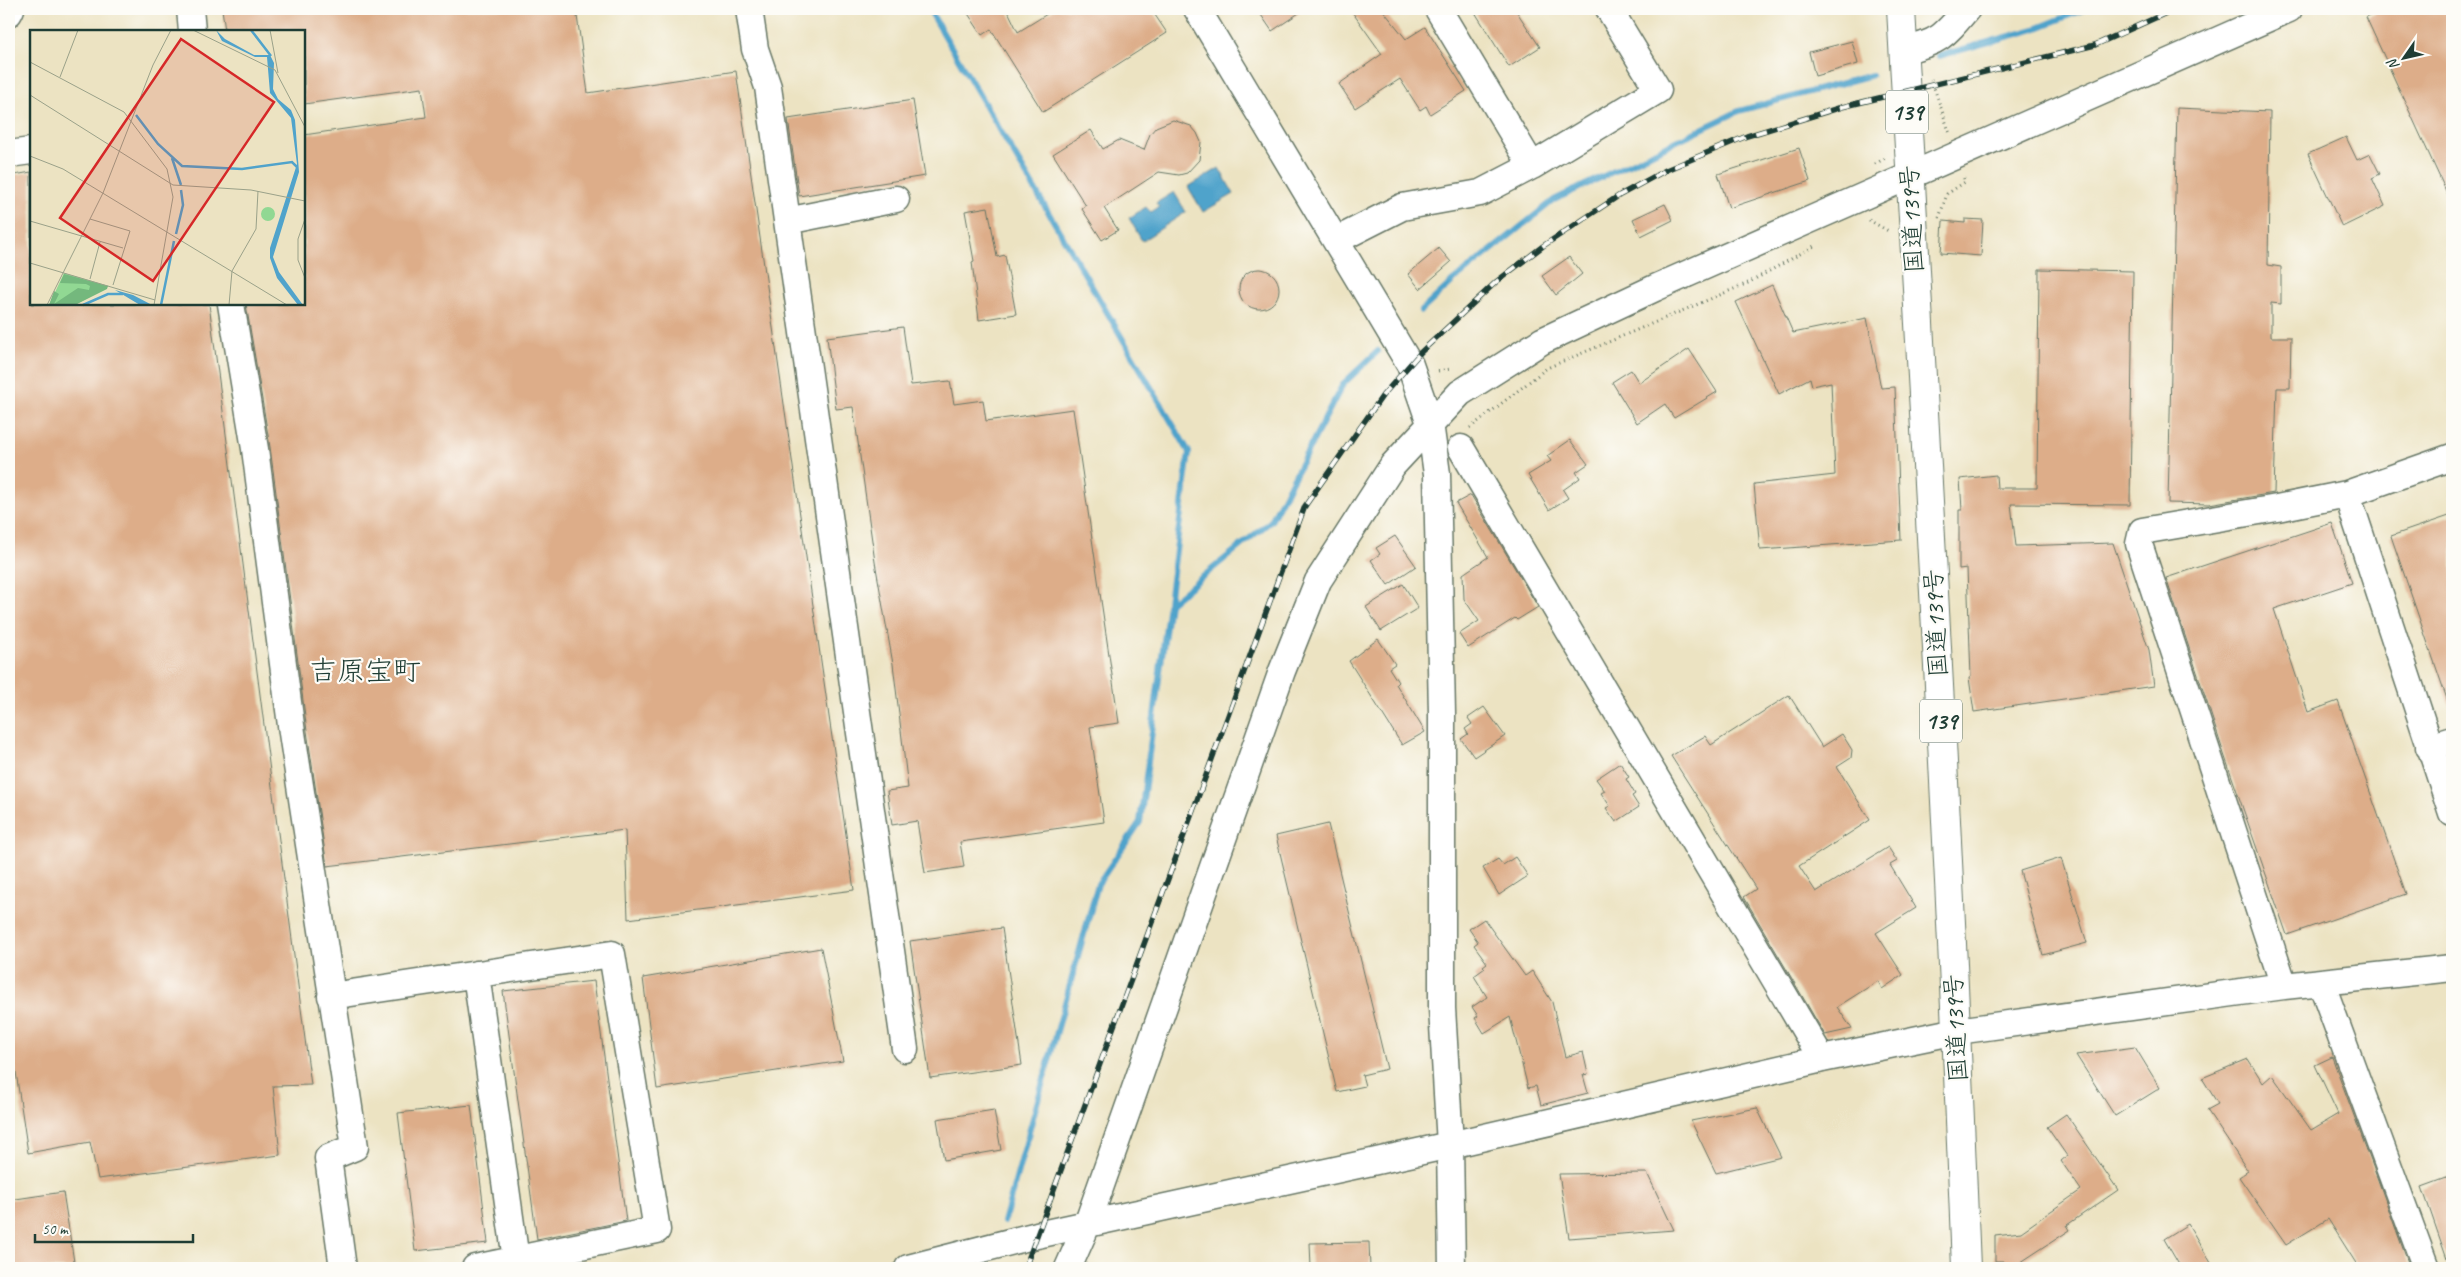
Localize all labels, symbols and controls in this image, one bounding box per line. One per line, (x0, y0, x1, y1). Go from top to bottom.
inset map (30, 30, 305, 305)
north arrow (2378, 32, 2428, 82)
text: N (2383, 55, 2403, 73)
road number: 139 (1886, 90, 1928, 134)
street label: 国道139号 (1893, 164, 1931, 274)
street label: 国道139号 (1917, 568, 1955, 678)
district label: 吉原宝町 (309, 653, 421, 688)
road number: 139 (1920, 699, 1962, 742)
street label: 国道139号 (1937, 973, 1975, 1083)
scale bar (35, 1212, 192, 1244)
text: 50 m (42, 1220, 69, 1239)

